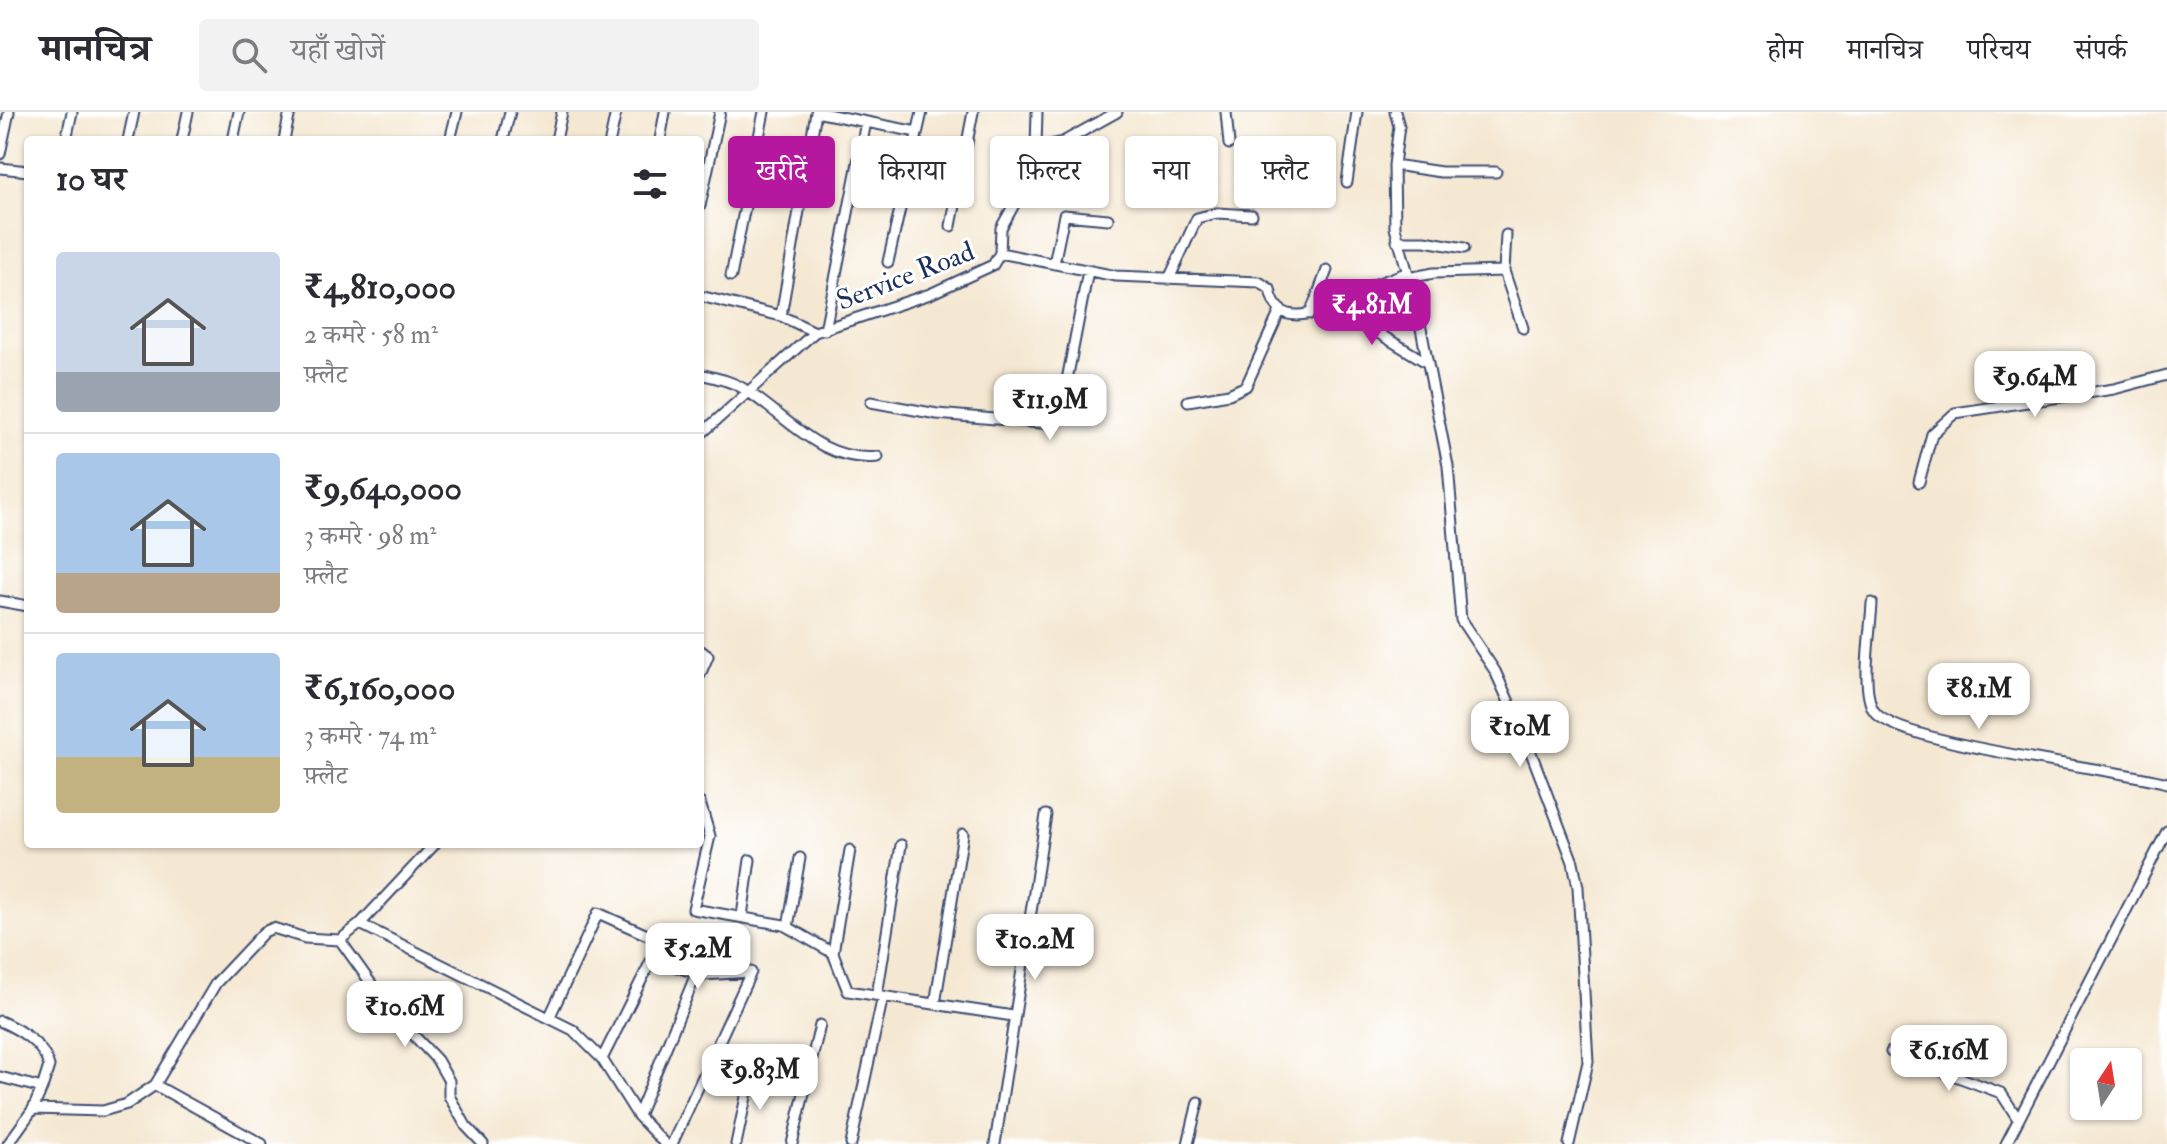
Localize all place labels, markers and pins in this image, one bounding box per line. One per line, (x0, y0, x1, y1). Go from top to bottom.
pin: ₹4.81M (1307, 279, 1437, 347)
pin: ₹9.64M (1970, 351, 2100, 419)
pin: ₹11.9M (985, 374, 1115, 442)
pin: ₹8.1M (1923, 663, 2035, 731)
pin: ₹10M (1473, 701, 1567, 769)
pin: ₹10.2M (970, 914, 1100, 982)
pin: ₹5.2M (642, 923, 754, 991)
pin: ₹10.6M (340, 981, 470, 1049)
pin: ₹6.16M (1884, 1025, 2014, 1093)
pin: ₹9.83M (695, 1044, 825, 1112)

